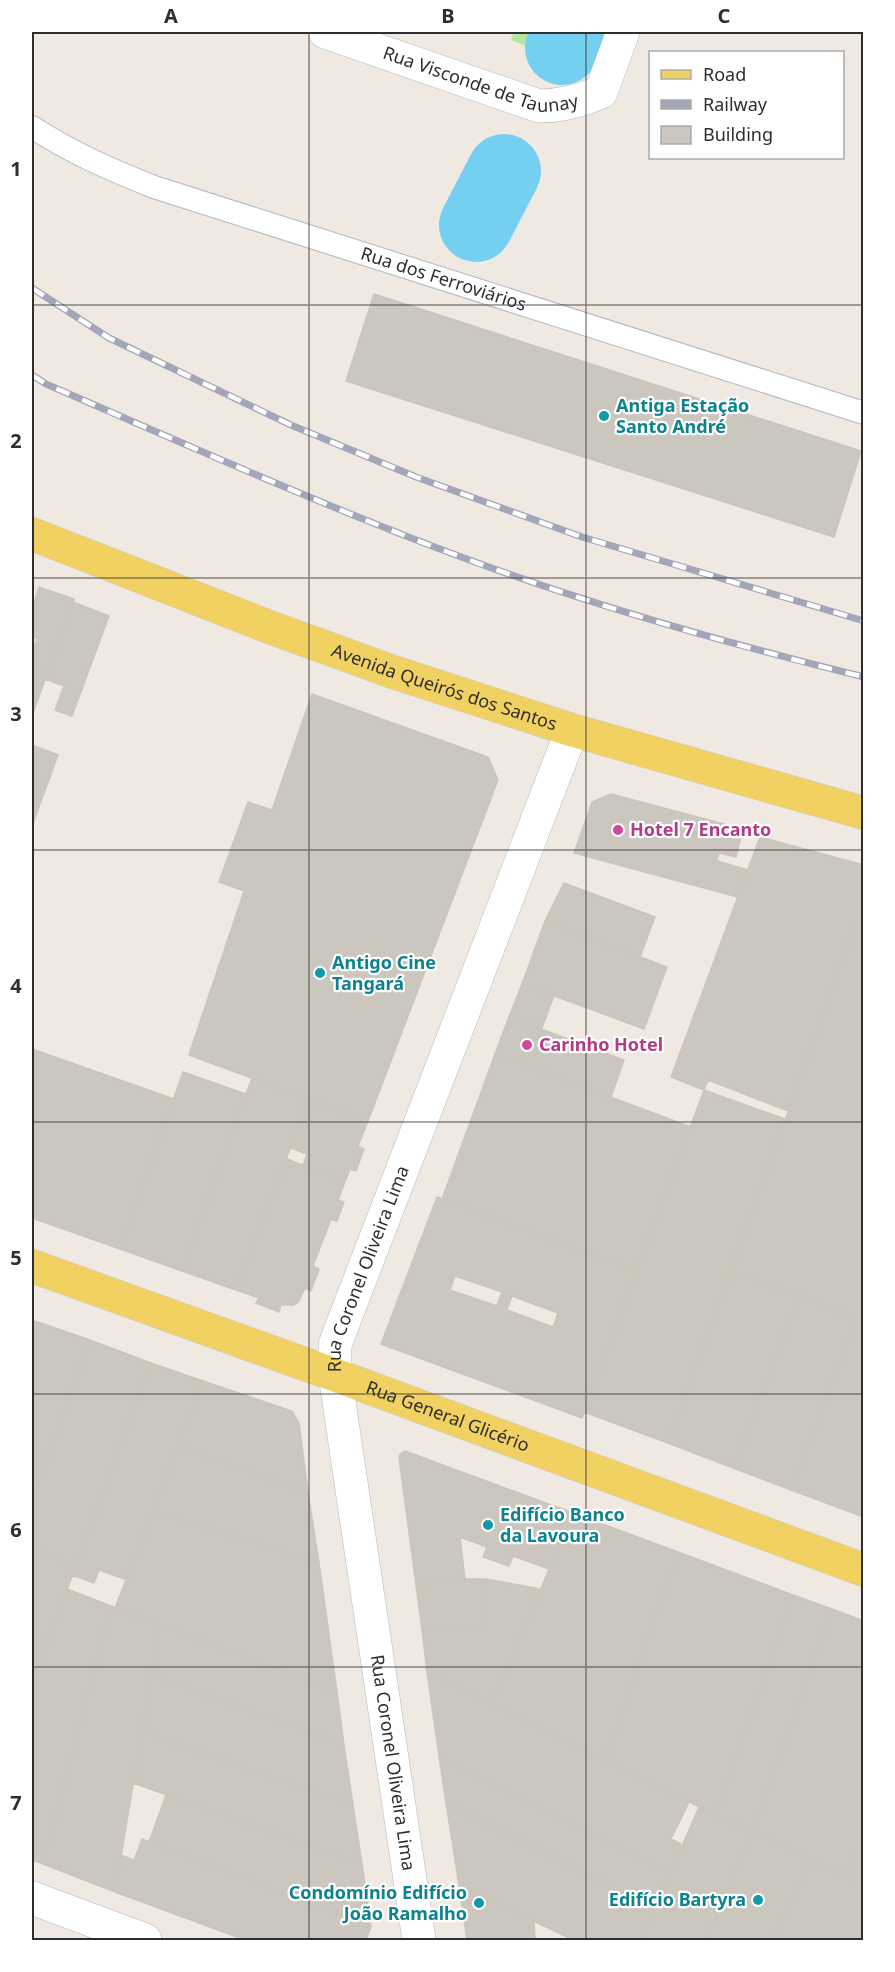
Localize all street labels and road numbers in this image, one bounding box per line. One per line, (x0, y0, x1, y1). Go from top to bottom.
street label: Rua Visconde de Taunay (380, 40, 582, 117)
street label: Rua dos Ferroviários (358, 241, 530, 316)
street label: Avenida Queirós dos Santos (329, 638, 560, 735)
street label: Rua Coronel Oliveira Lima (321, 1162, 414, 1372)
street label: Rua General Glicério (363, 1374, 533, 1457)
street label: Rua Coronel Oliveira Lima (366, 1653, 422, 1872)

